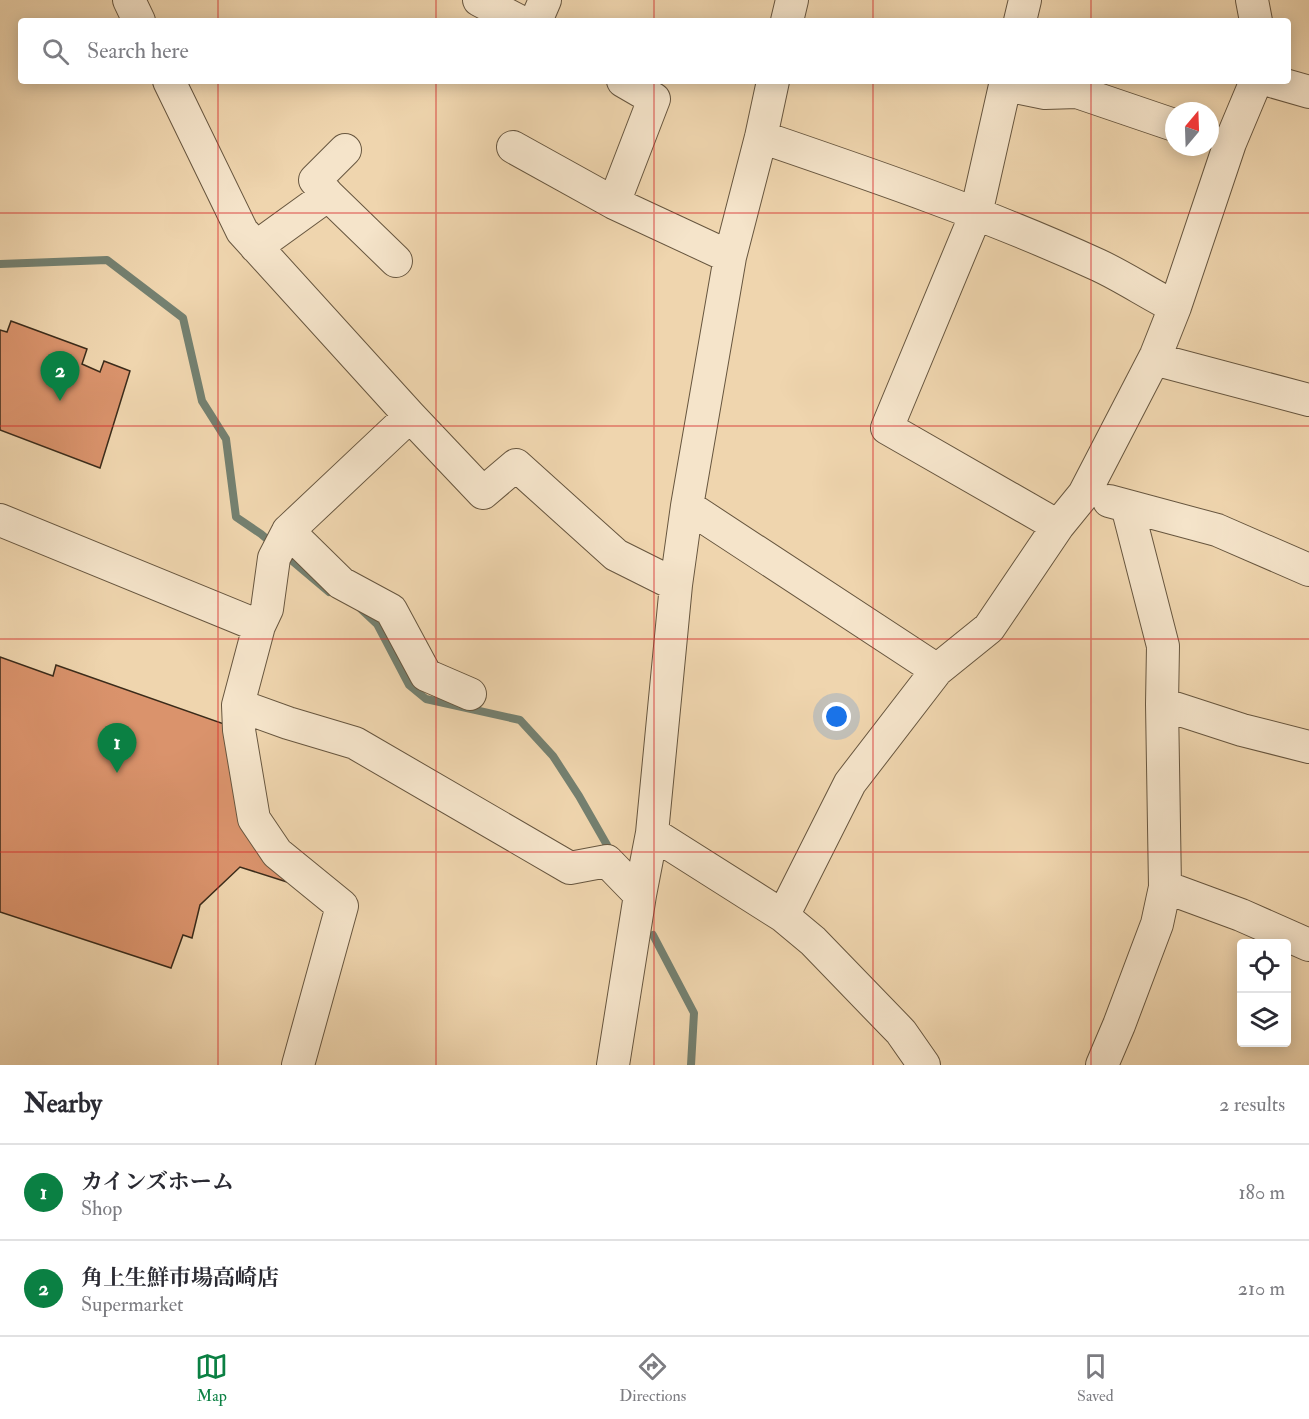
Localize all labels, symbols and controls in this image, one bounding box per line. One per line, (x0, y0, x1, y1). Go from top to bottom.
search box (18, 18, 1291, 84)
icon: search (39, 35, 72, 68)
text: Search here (87, 37, 189, 65)
north arrow (1165, 102, 1219, 156)
pin: 2 (40, 352, 80, 401)
your location (822, 702, 851, 731)
pin: 1 (98, 724, 136, 773)
map controls (1237, 939, 1291, 1047)
button: locate (1237, 939, 1291, 993)
button: layers (1237, 993, 1291, 1047)
text: Nearby (24, 1088, 102, 1120)
text: 2 results (1219, 1092, 1285, 1117)
text: カインズホーム (81, 1168, 234, 1196)
text: 1 (40, 1180, 47, 1205)
text: 180 m (1238, 1180, 1285, 1205)
text: Shop (81, 1196, 122, 1221)
text: 角上生鮮市場高崎店 (81, 1264, 279, 1292)
text: 2 (38, 1276, 49, 1301)
text: 210 m (1238, 1276, 1285, 1301)
text: Supermarket (81, 1292, 184, 1317)
tab: Map (195, 1350, 228, 1406)
tab: Directions (619, 1350, 686, 1406)
tab: Saved (1077, 1350, 1114, 1406)

